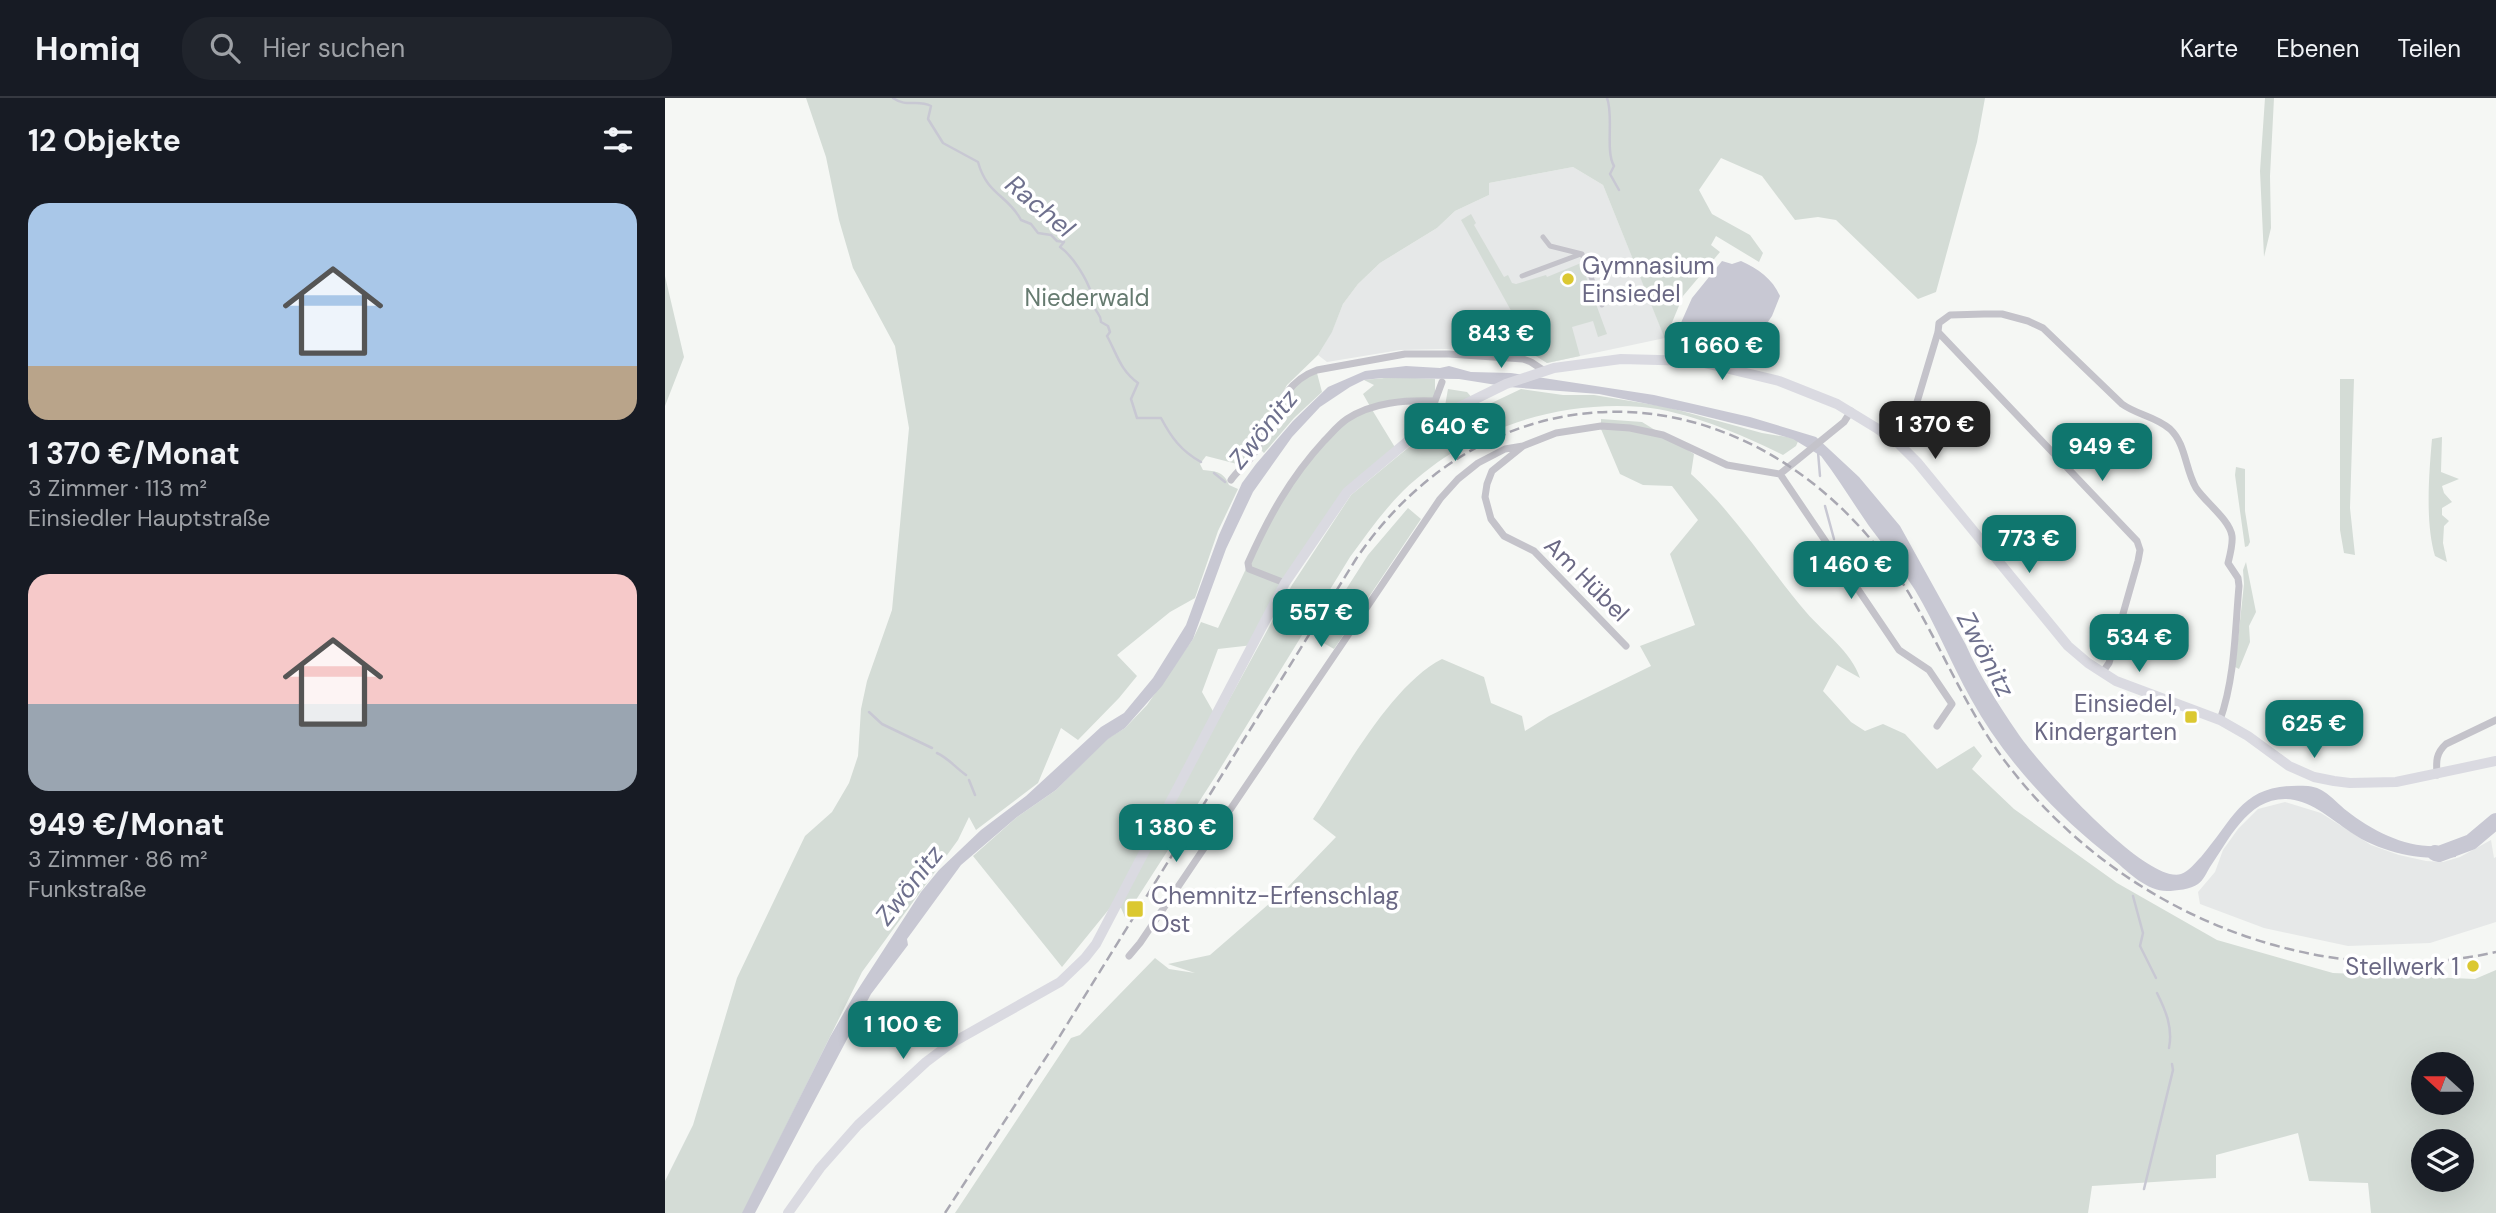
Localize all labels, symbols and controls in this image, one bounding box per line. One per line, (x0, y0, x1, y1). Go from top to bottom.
search box (182, 17, 672, 80)
text: Homiq (35, 27, 140, 70)
icon: search (206, 29, 244, 67)
text: Hier suchen (262, 31, 405, 65)
text: Karte (2180, 33, 2238, 64)
text: Ebenen (2276, 33, 2360, 64)
text: Teilen (2398, 33, 2461, 64)
text: 12 Objekte (28, 121, 181, 160)
icon: filters (599, 121, 637, 159)
water label: Rachel (998, 167, 1083, 246)
icon: home (270, 248, 396, 374)
place label: Gymnasium Einsiedel (1582, 250, 1715, 309)
marker: Gymnasium Einsiedel (1560, 271, 1576, 287)
park label: Niederwald (1025, 282, 1149, 313)
pin: 843 € (1452, 310, 1550, 370)
text: 843 € (1468, 318, 1534, 348)
pin: 1 660 € (1657, 322, 1787, 382)
text: 1 660 € (1681, 330, 1763, 360)
water label: Zwönitz (1221, 382, 1306, 476)
pin: 1 370 € (1870, 402, 2000, 461)
pin: 640 € (1406, 404, 1504, 463)
text: 1 370 € (1895, 409, 1975, 439)
text: 640 € (1420, 411, 1490, 441)
pin: 949 € (2053, 424, 2151, 483)
text: 949 € (2068, 431, 2136, 461)
text: 1 370 €/Monat (28, 434, 240, 473)
text: 3 Zimmer · 113 m² (28, 473, 207, 503)
text: Einsiedler Hauptstraße (28, 503, 270, 533)
pin: 773 € (1980, 516, 2078, 575)
text: 773 € (1998, 523, 2060, 553)
street label: Am Hübel (1538, 530, 1636, 628)
pin: 1 460 € (1786, 542, 1916, 601)
text: 1 460 € (1809, 549, 1893, 579)
pin: 557 € (1272, 589, 1370, 649)
text: 557 € (1289, 597, 1353, 627)
water label: Zwönitz (1949, 605, 2023, 704)
pin: 534 € (2090, 614, 2188, 674)
icon: home (270, 619, 396, 745)
text: 534 € (2106, 622, 2172, 652)
place label: Einsiedel, Kindergarten (2034, 688, 2177, 747)
pin: 625 € (2265, 700, 2363, 760)
text: 625 € (2281, 708, 2347, 738)
marker: Einsiedel, Kindergarten (2183, 709, 2199, 725)
pin: 1 380 € (1111, 804, 1241, 864)
text: 949 €/Monat (28, 805, 224, 844)
text: 1 380 € (1135, 812, 1217, 842)
water label: Zwönitz (867, 837, 951, 932)
text: 3 Zimmer · 86 m² (28, 844, 208, 874)
text: Funkstraße (28, 874, 147, 904)
place label: Chemnitz-Erfenschlag Ost (1151, 880, 1399, 939)
marker: Chemnitz-Erfenschlag Ost (1125, 899, 1145, 919)
place label: Stellwerk 1 (2345, 951, 2459, 982)
marker: Stellwerk 1 (2465, 958, 2481, 974)
pin: 1 100 € (838, 1002, 968, 1061)
text: 1 100 € (864, 1009, 942, 1039)
north arrow (2411, 1052, 2475, 1115)
map controls (2411, 1052, 2474, 1192)
button: layers (2411, 1129, 2474, 1192)

